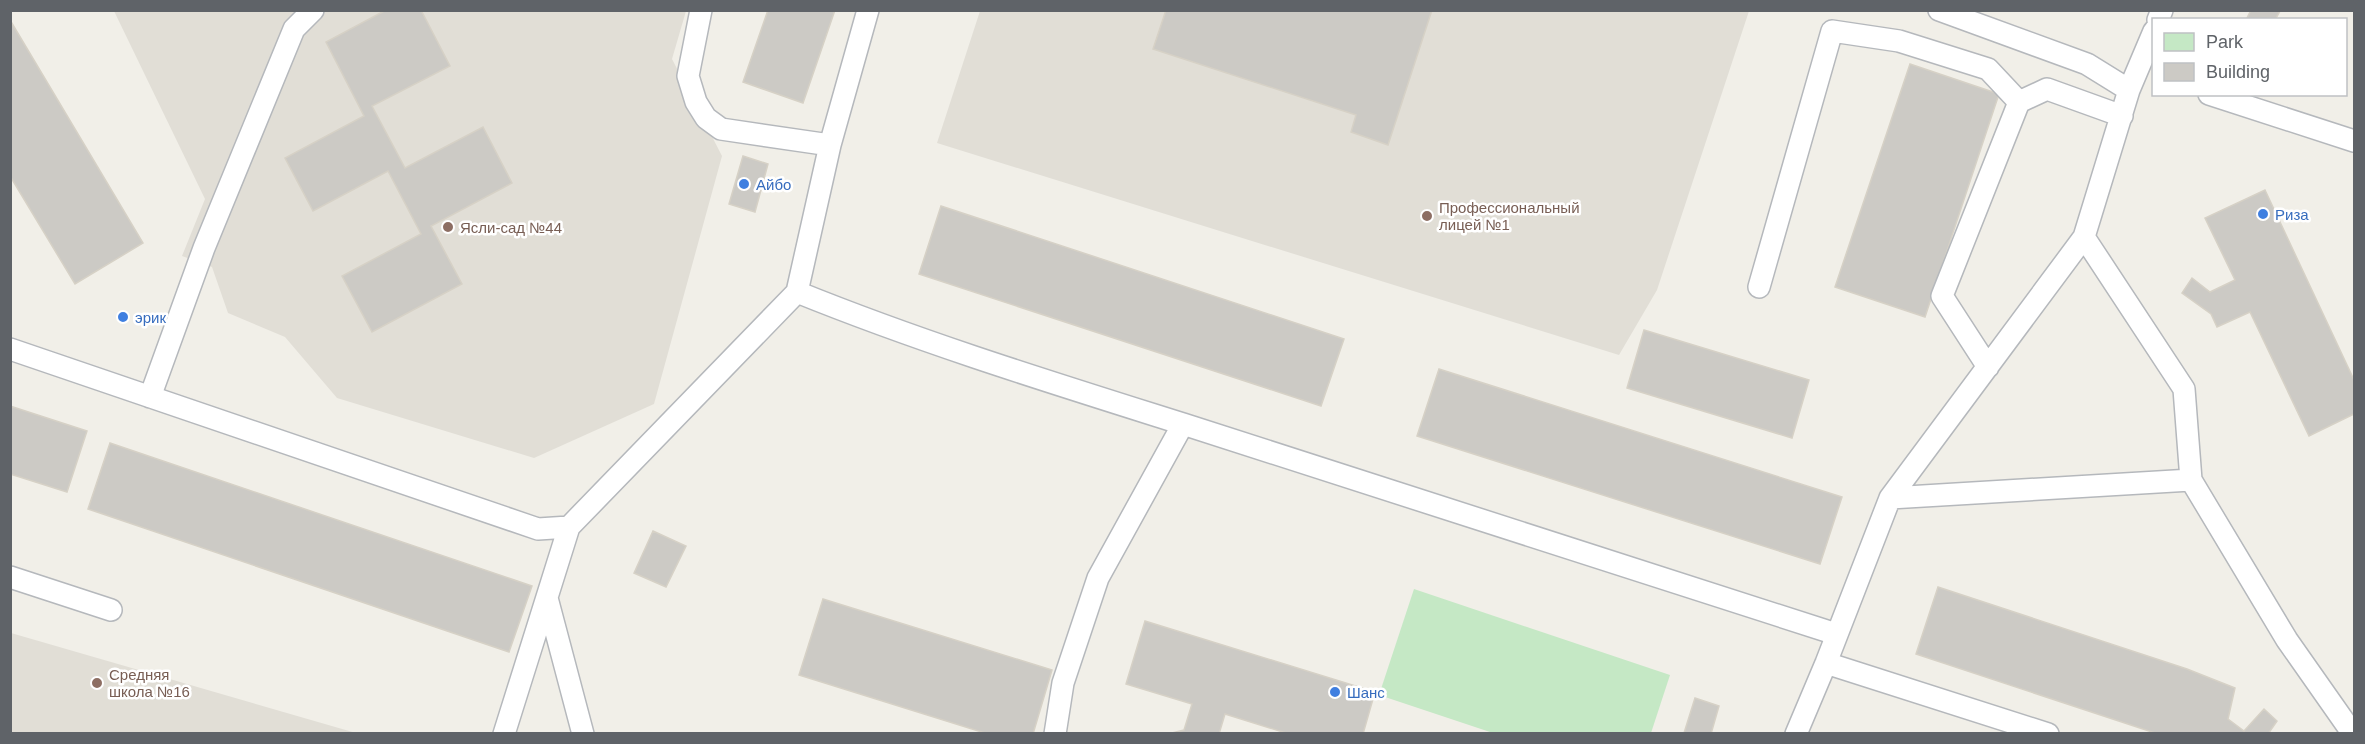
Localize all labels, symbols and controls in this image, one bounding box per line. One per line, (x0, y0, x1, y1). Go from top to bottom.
legend (2152, 18, 2347, 96)
text: Park (2206, 32, 2244, 52)
text: Building (2206, 62, 2270, 82)
place label: Айбо (756, 176, 791, 193)
marker: Айбо (737, 177, 751, 191)
place label: Профессиональный лицей №1 (1439, 199, 1580, 233)
place label: Риза (2275, 206, 2309, 223)
marker: Риза (2256, 207, 2270, 221)
marker: Профессиональный лицей №1 (1420, 209, 1434, 223)
place label: Ясли-сад №44 (460, 219, 562, 236)
marker: Ясли-сад №44 (441, 220, 455, 234)
place label: эрик (135, 309, 166, 326)
marker: эрик (116, 310, 130, 324)
place label: Средняя школа №16 (109, 666, 190, 700)
marker: Средняя школа №16 (90, 676, 104, 690)
place label: Шанс (1347, 684, 1385, 701)
marker: Шанс (1328, 685, 1342, 699)

